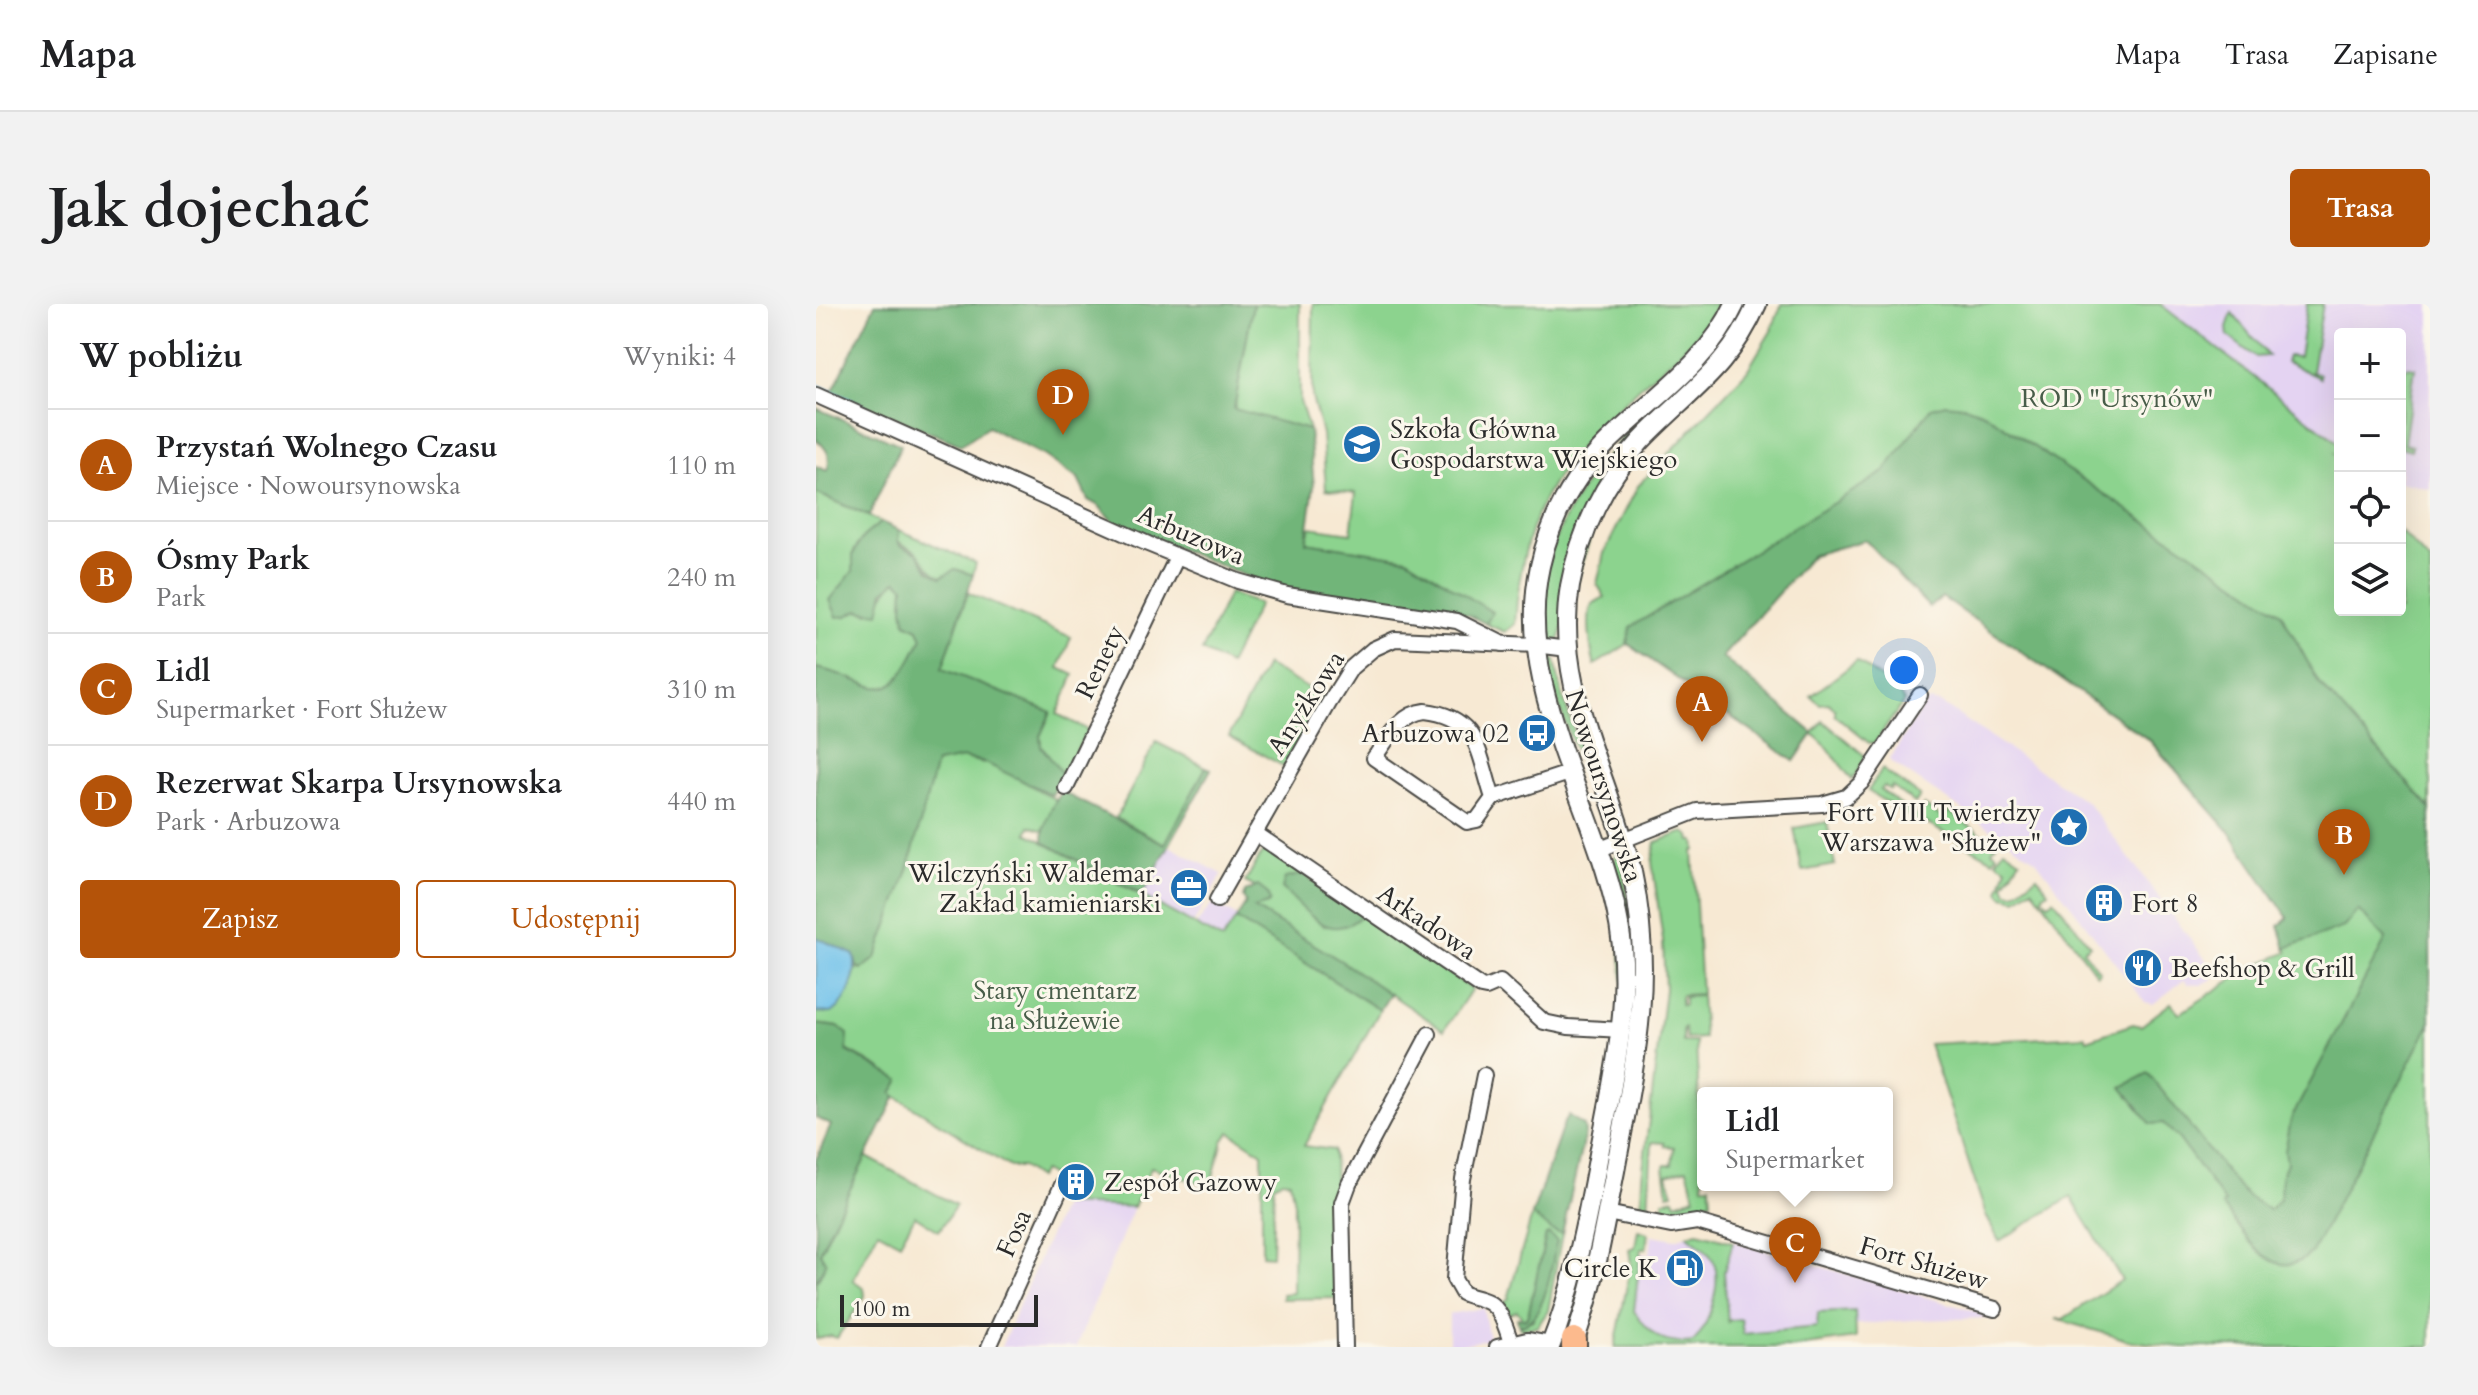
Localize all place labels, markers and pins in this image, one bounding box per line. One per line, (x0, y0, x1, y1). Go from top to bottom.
pin: D (1037, 369, 1089, 435)
place label: Szkoła Główna Gospodarstwa Wiejskiego (1390, 412, 1677, 477)
school or university icon: Szkoła Główna Gospodarstwa Wiejskiego (1341, 423, 1383, 465)
pin: A (1676, 676, 1728, 742)
bus stop icon: Arbuzowa 02 (1516, 712, 1558, 754)
place label: Arbuzowa 02 (1361, 716, 1509, 751)
place label: Fort VIII Twierdzy Warszawa "Służew" (1820, 795, 2041, 860)
place icon: Fort VIII Twierdzy Warszawa "Służew" (2048, 806, 2090, 848)
pin: B (2318, 809, 2370, 875)
place label: Wilczyński Waldemar. Zakład kamieniarski (907, 856, 1161, 921)
office icon: Wilczyński Waldemar. Zakład kamieniarski (1168, 867, 1210, 909)
building icon: Fort 8 (2083, 882, 2125, 924)
place label: Fort 8 (2132, 886, 2199, 921)
restaurant icon: Beefshop & Grill (2122, 947, 2164, 989)
place label: Beefshop & Grill (2171, 951, 2355, 986)
building icon: Zespół Gazowy (1055, 1161, 1097, 1203)
place label: Zespół Gazowy (1104, 1165, 1277, 1200)
pin: C (1769, 1217, 1821, 1283)
fuel station icon: Circle K (1664, 1247, 1706, 1289)
place label: Circle K (1564, 1251, 1658, 1286)

